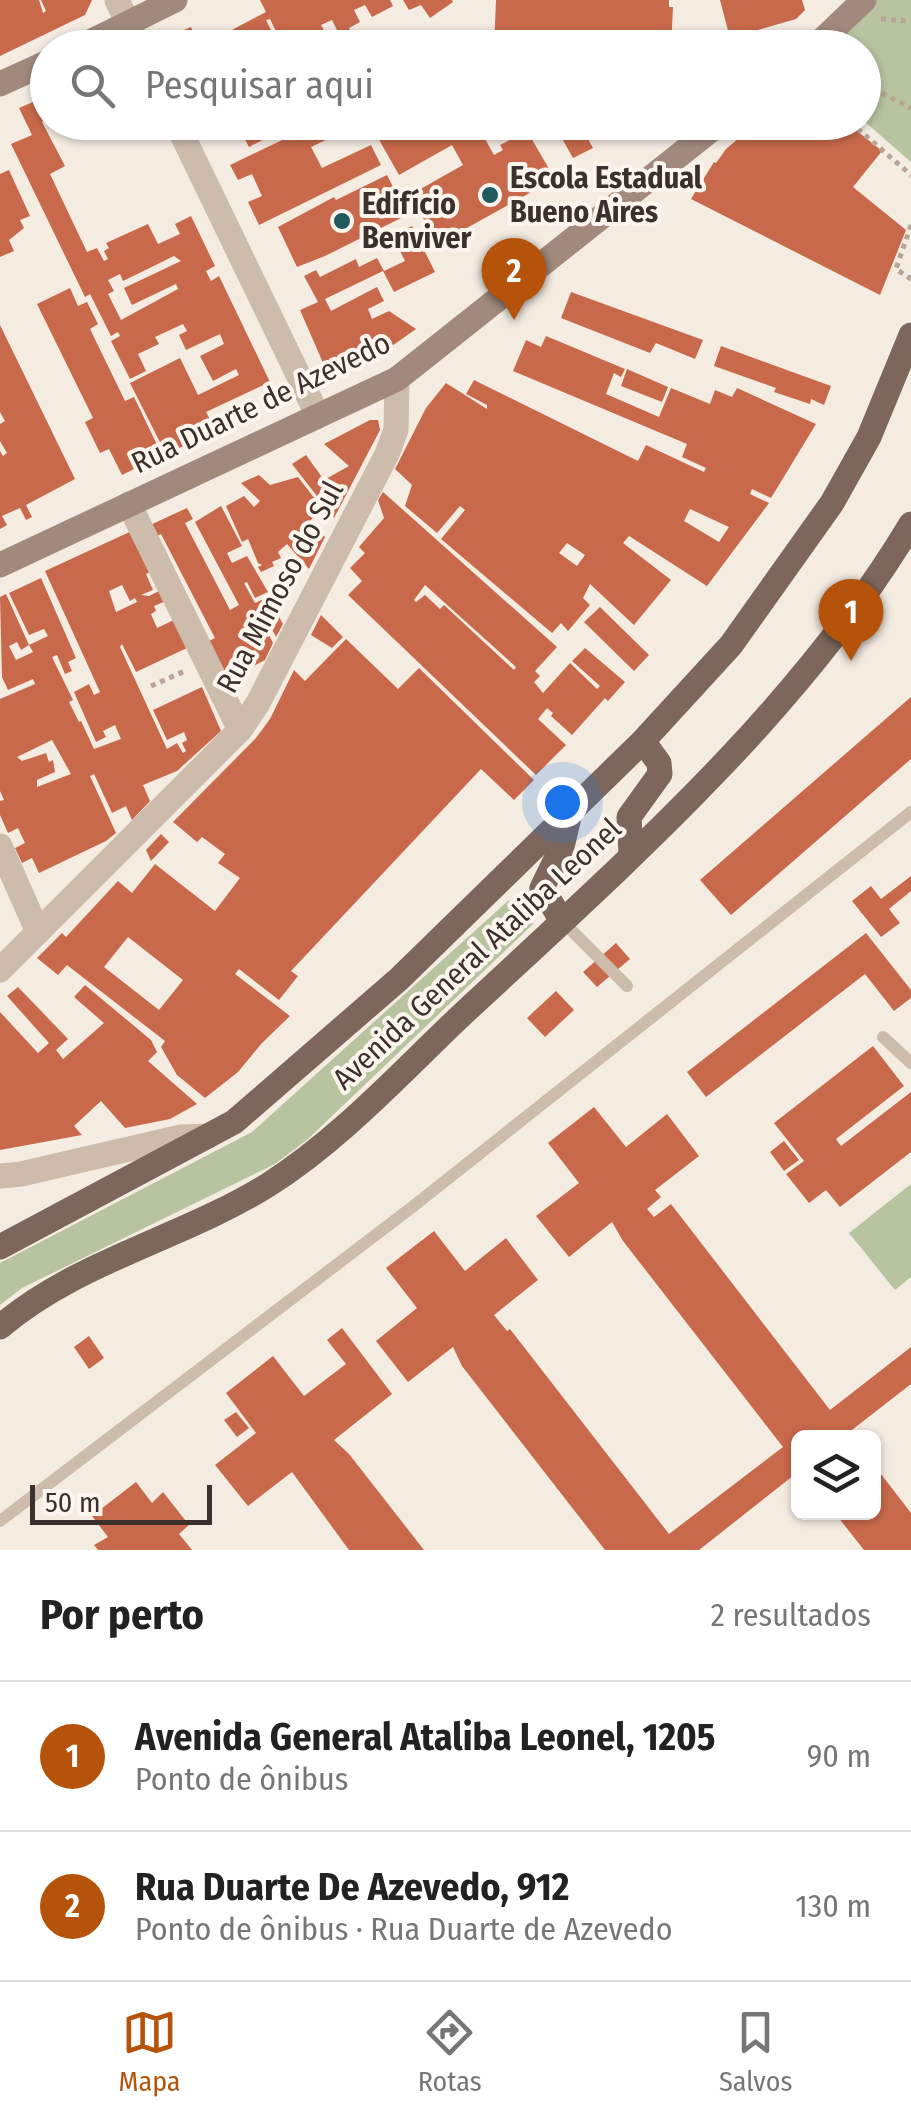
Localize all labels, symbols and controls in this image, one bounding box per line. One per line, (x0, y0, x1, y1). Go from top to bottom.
search box (30, 30, 881, 140)
icon: search (65, 58, 120, 113)
text: Pesquisar aqui (145, 62, 374, 108)
place label: Escola Estadual Bueno Aires (510, 160, 703, 230)
marker: Escola Estadual Bueno Aires (479, 184, 501, 206)
place label: Edifício Benviver (362, 186, 472, 256)
marker: Edifício Benviver (331, 210, 353, 232)
pin: 2 (482, 238, 546, 320)
street label: Rua Duarte de Azevedo (126, 325, 396, 481)
street label: Rua Mimoso do Sul (209, 475, 351, 699)
pin: 1 (818, 578, 884, 661)
your location (537, 777, 588, 828)
street label: Avenida General Ataliba Leonel (325, 811, 629, 1097)
map controls (791, 1430, 881, 1520)
button: layers (791, 1430, 881, 1520)
scale bar (30, 1480, 212, 1524)
text: 50 m (45, 1486, 101, 1519)
text: Por perto (40, 1590, 204, 1640)
text: 2 resultados (711, 1596, 871, 1634)
text: Avenida General Ataliba Leonel, 1205 (135, 1714, 716, 1760)
text: 1 (66, 1737, 79, 1775)
text: 90 m (807, 1737, 871, 1775)
text: Ponto de ônibus (135, 1760, 348, 1798)
text: Rua Duarte De Azevedo, 912 (135, 1864, 569, 1910)
text: 2 (65, 1887, 80, 1925)
text: 130 m (795, 1887, 871, 1925)
text: Ponto de ônibus · Rua Duarte de Azevedo (135, 1910, 672, 1948)
tab: Mapa (119, 2005, 181, 2098)
tab: Rotas (418, 2005, 482, 2098)
tab: Salvos (719, 2005, 792, 2098)

